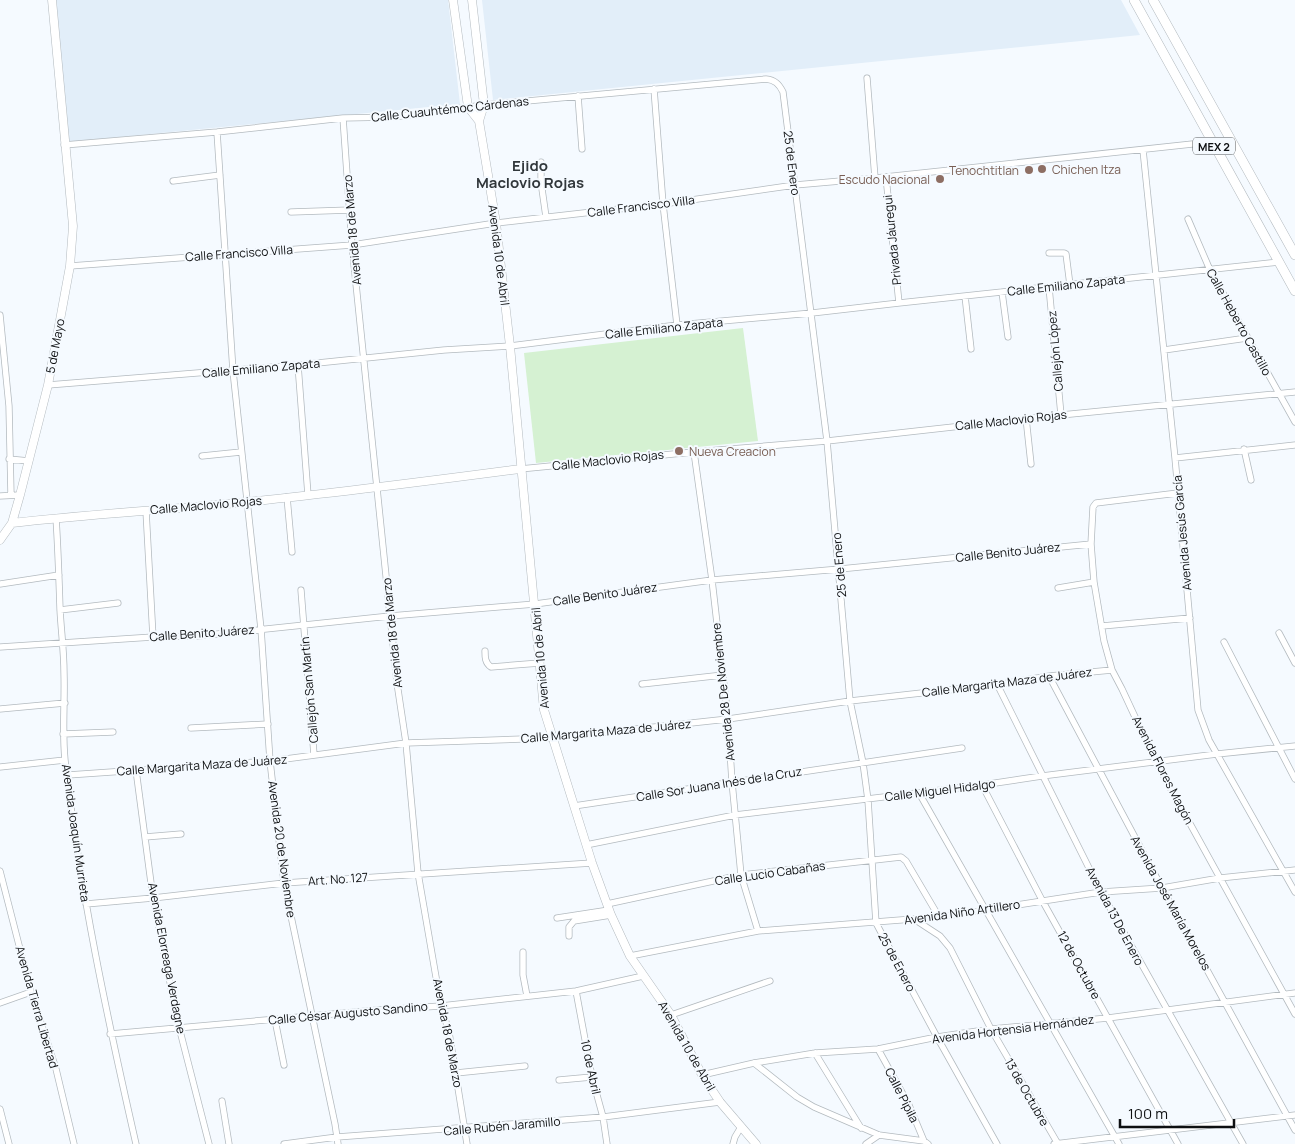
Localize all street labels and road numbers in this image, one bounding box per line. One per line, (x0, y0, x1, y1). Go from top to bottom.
street label: Calle Cuauhtémoc Cárdenas (370, 92, 530, 126)
street label: 25 de Enero (780, 130, 804, 196)
road number: MEX 2 (1193, 138, 1235, 154)
street label: Avenida 18 de Marzo (339, 174, 365, 286)
street label: Calle Francisco Villa (586, 191, 696, 221)
street label: Privada Jáuregui (879, 194, 905, 286)
street label: Avenida 10 de Abril (484, 204, 514, 306)
street label: Calle Francisco Villa (185, 241, 293, 265)
street label: Calle Heberto Castillo (1203, 265, 1275, 379)
street label: Calle Emiliano Zapata (1006, 270, 1126, 300)
street label: Callejón López (1043, 310, 1067, 392)
street label: Calle Emiliano Zapata (604, 313, 724, 343)
street label: 5 de Mayo (41, 317, 69, 375)
street label: Calle Emiliano Zapata (201, 354, 321, 382)
street label: Calle Maclovio Rojas (954, 406, 1068, 434)
street label: Calle Maclovio Rojas (551, 446, 665, 474)
street label: Avenida Jesús García (1168, 475, 1196, 591)
street label: Calle Maclovio Rojas (149, 492, 263, 518)
street label: 25 de Enero (828, 532, 850, 598)
street label: Calle Benito Juárez (955, 538, 1061, 566)
street label: Avenida 18 de Marzo (378, 577, 406, 689)
street label: Calle Benito Juárez (552, 578, 658, 610)
street label: Avenida 10 de Abril (527, 607, 553, 709)
street label: Calle Benito Juárez (149, 621, 255, 645)
street label: Avenida 28 De Noviembre (707, 622, 739, 762)
street label: Callejón San Martín (296, 636, 322, 744)
street label: Calle Margarita Maza de Juárez (921, 663, 1093, 701)
street label: Avenida Flores Magón (1128, 713, 1198, 827)
street label: Calle Margarita Maza de Juárez (520, 715, 692, 747)
street label: Calle Margarita Maza de Juárez (116, 751, 288, 779)
street label: Avenida Joaquín Murrieta (58, 763, 94, 903)
street label: Calle Sor Juana Inés de la Cruz (635, 763, 803, 805)
street label: Calle Miguel Hidalgo (884, 775, 996, 805)
street label: Avenida 20 de Noviembre (264, 779, 300, 919)
street label: Avenida José María Morelos (1127, 833, 1215, 973)
street label: Calle Lucio Cabañas (714, 857, 826, 889)
street label: Avenida 13 De Enero (1082, 864, 1148, 968)
street label: Art. No. 127 (307, 868, 369, 890)
street label: Avenida Elorreaga Verdagne (144, 881, 190, 1035)
street label: Avenida Niño Artillero (903, 895, 1021, 929)
street label: 12 de Octubre (1053, 928, 1105, 1002)
street label: 25 de Enero (874, 929, 920, 995)
street label: Avenida Tierra Libertad (11, 944, 63, 1070)
street label: Avenida 18 de Marzo (429, 977, 467, 1089)
street label: Calle César Augusto Sandino (267, 998, 429, 1028)
street label: Avenida 10 de Abril (654, 998, 720, 1094)
street label: Avenida Hortensia Hernández (931, 1011, 1095, 1047)
street label: 10 de Abril (577, 1038, 605, 1096)
street label: 13 de Octubre (1001, 1055, 1053, 1129)
street label: Calle Pípila (881, 1065, 923, 1125)
street label: Calle Rubén Jaramillo (443, 1112, 561, 1140)

